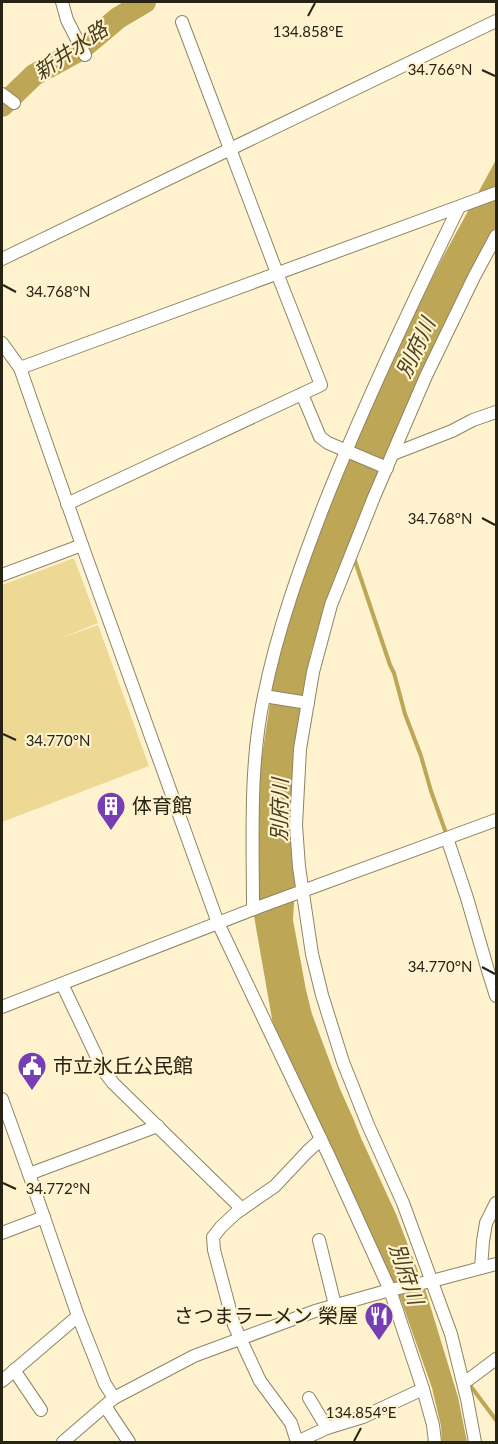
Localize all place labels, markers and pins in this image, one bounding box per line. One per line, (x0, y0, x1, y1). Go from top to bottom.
building icon: 体育館 (95, 790, 127, 832)
place label: 体育館 (132, 793, 192, 817)
public building icon: 市立氷丘公民館 (16, 1050, 48, 1092)
place label: 市立氷丘公民館 (53, 1053, 193, 1077)
restaurant icon: さつまラーメン 榮屋 (363, 1300, 395, 1342)
place label: さつまラーメン 榮屋 (174, 1303, 358, 1327)

